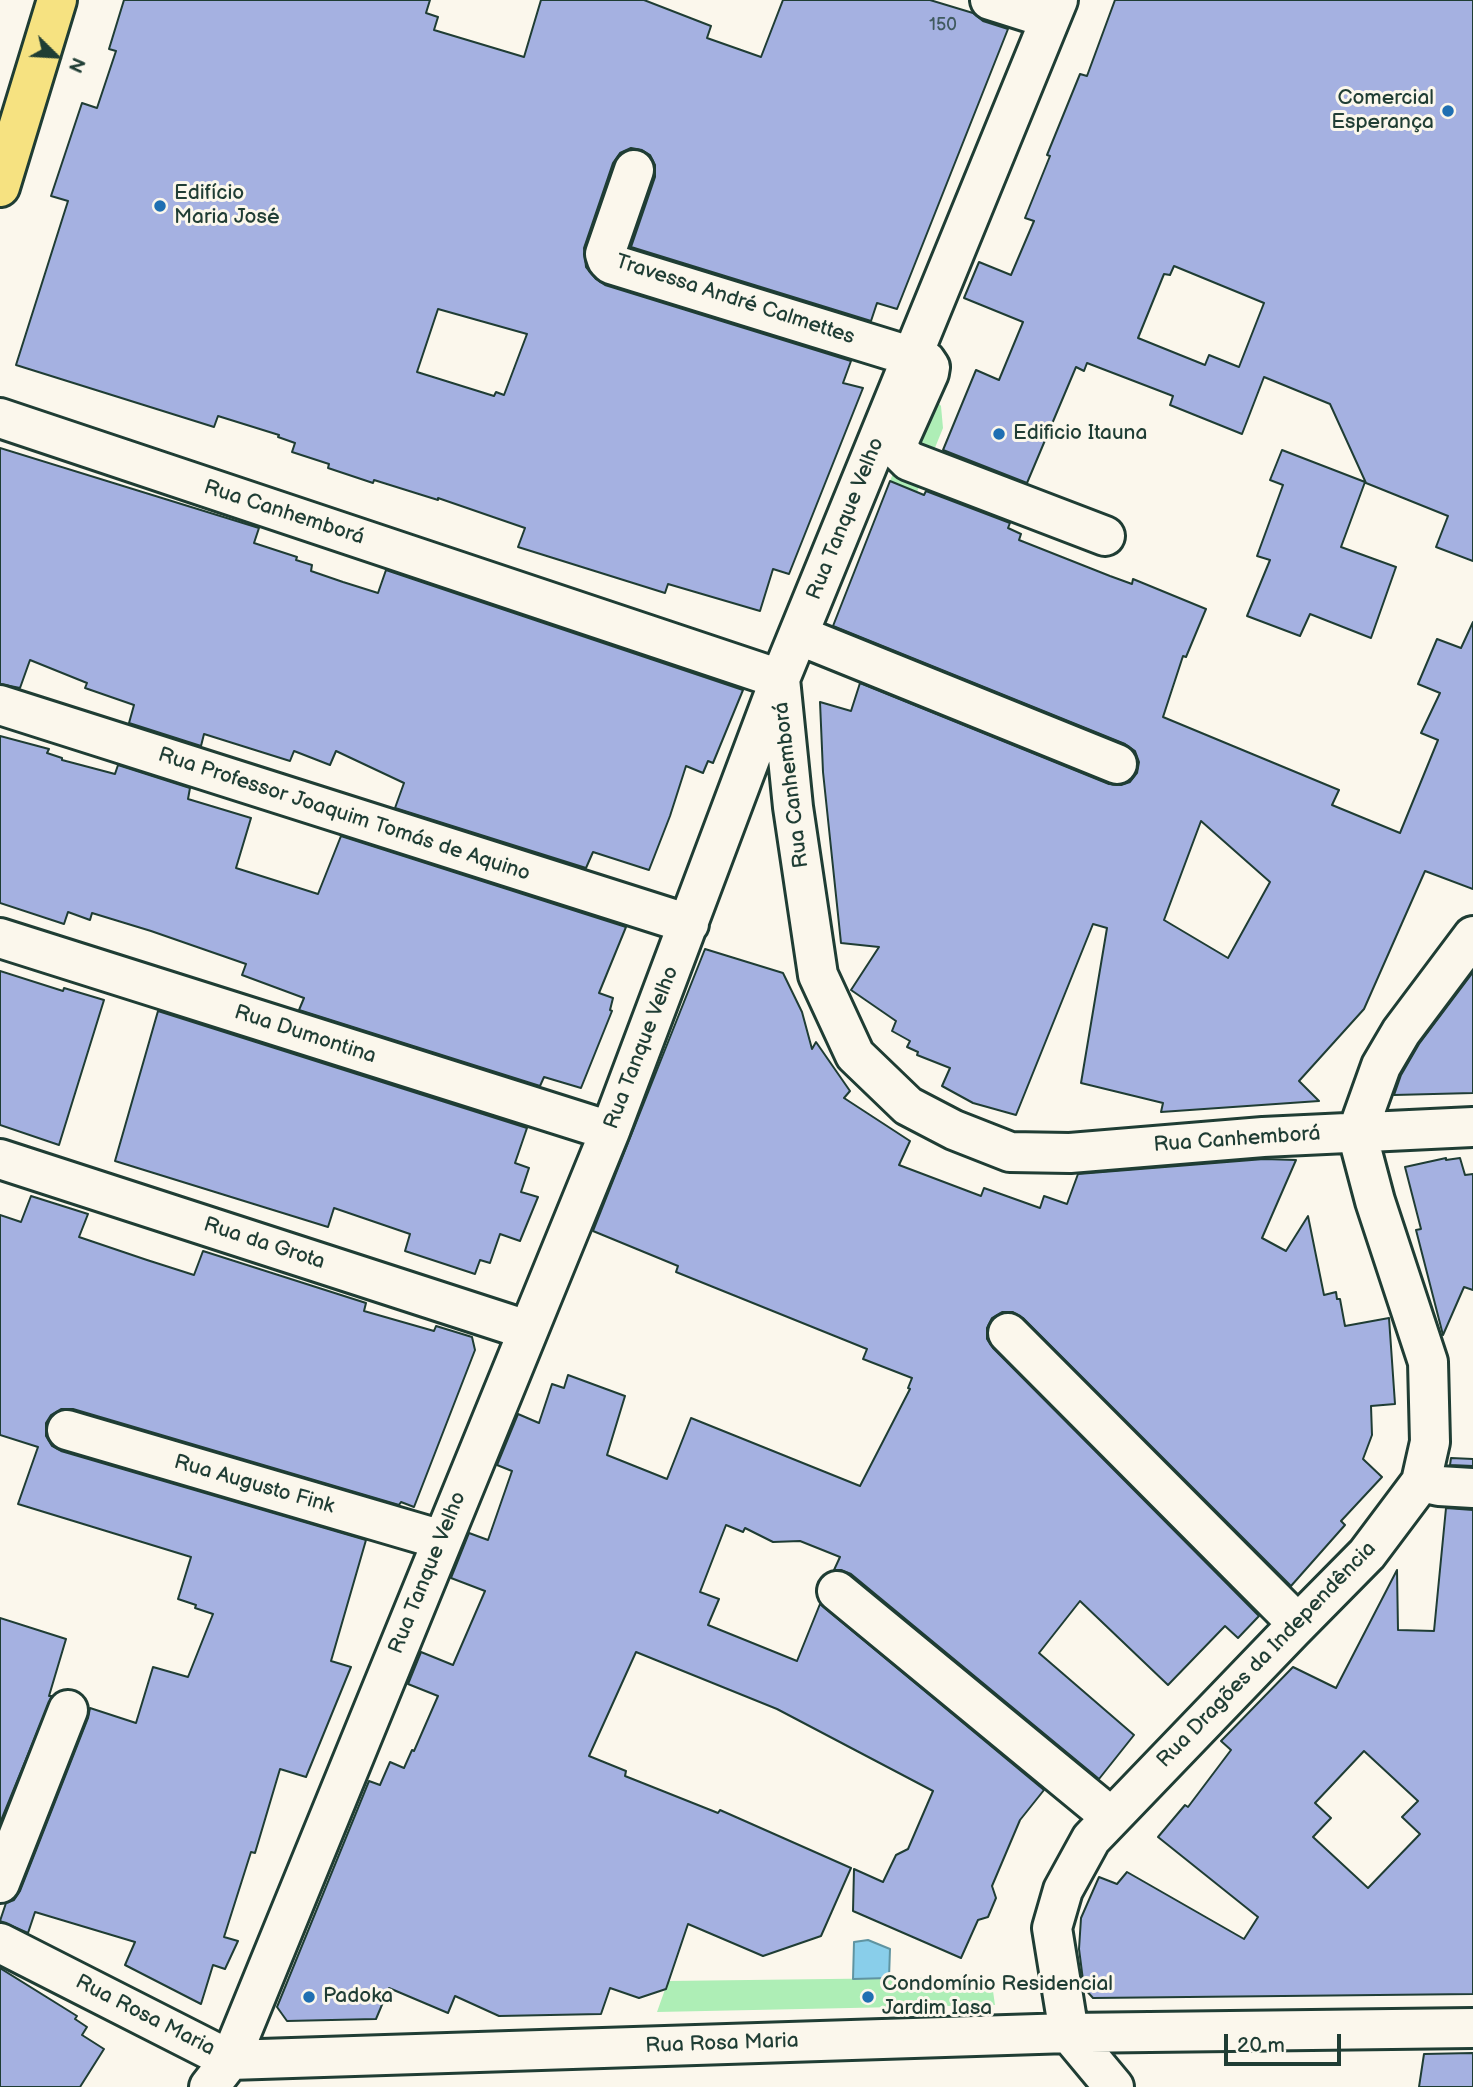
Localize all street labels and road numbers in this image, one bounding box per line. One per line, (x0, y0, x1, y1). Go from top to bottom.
street label: Travessa André Calmettes (612, 249, 858, 351)
street label: Rua Tanque Velho (802, 434, 890, 604)
street label: Rua Canhemborá (201, 475, 367, 551)
street label: Rua Canhemborá (769, 700, 815, 870)
street label: Rua Professor Joaquim Tomás de Aquino (155, 743, 533, 887)
street label: Rua Tanque Velho (599, 963, 685, 1133)
street label: Rua Dumontina (231, 1000, 379, 1070)
street label: Rua Canhemborá (1153, 1122, 1321, 1158)
street label: Rua da Grota (200, 1213, 328, 1275)
street label: Rua Augusto Fink (171, 1450, 337, 1520)
street label: Rua Tanque Velho (384, 1488, 472, 1658)
street label: Rua Dragões da Independência (1152, 1537, 1382, 1773)
street label: Rua Rosa Maria (71, 1970, 219, 2062)
street label: Rua Rosa Maria (645, 2029, 799, 2059)

